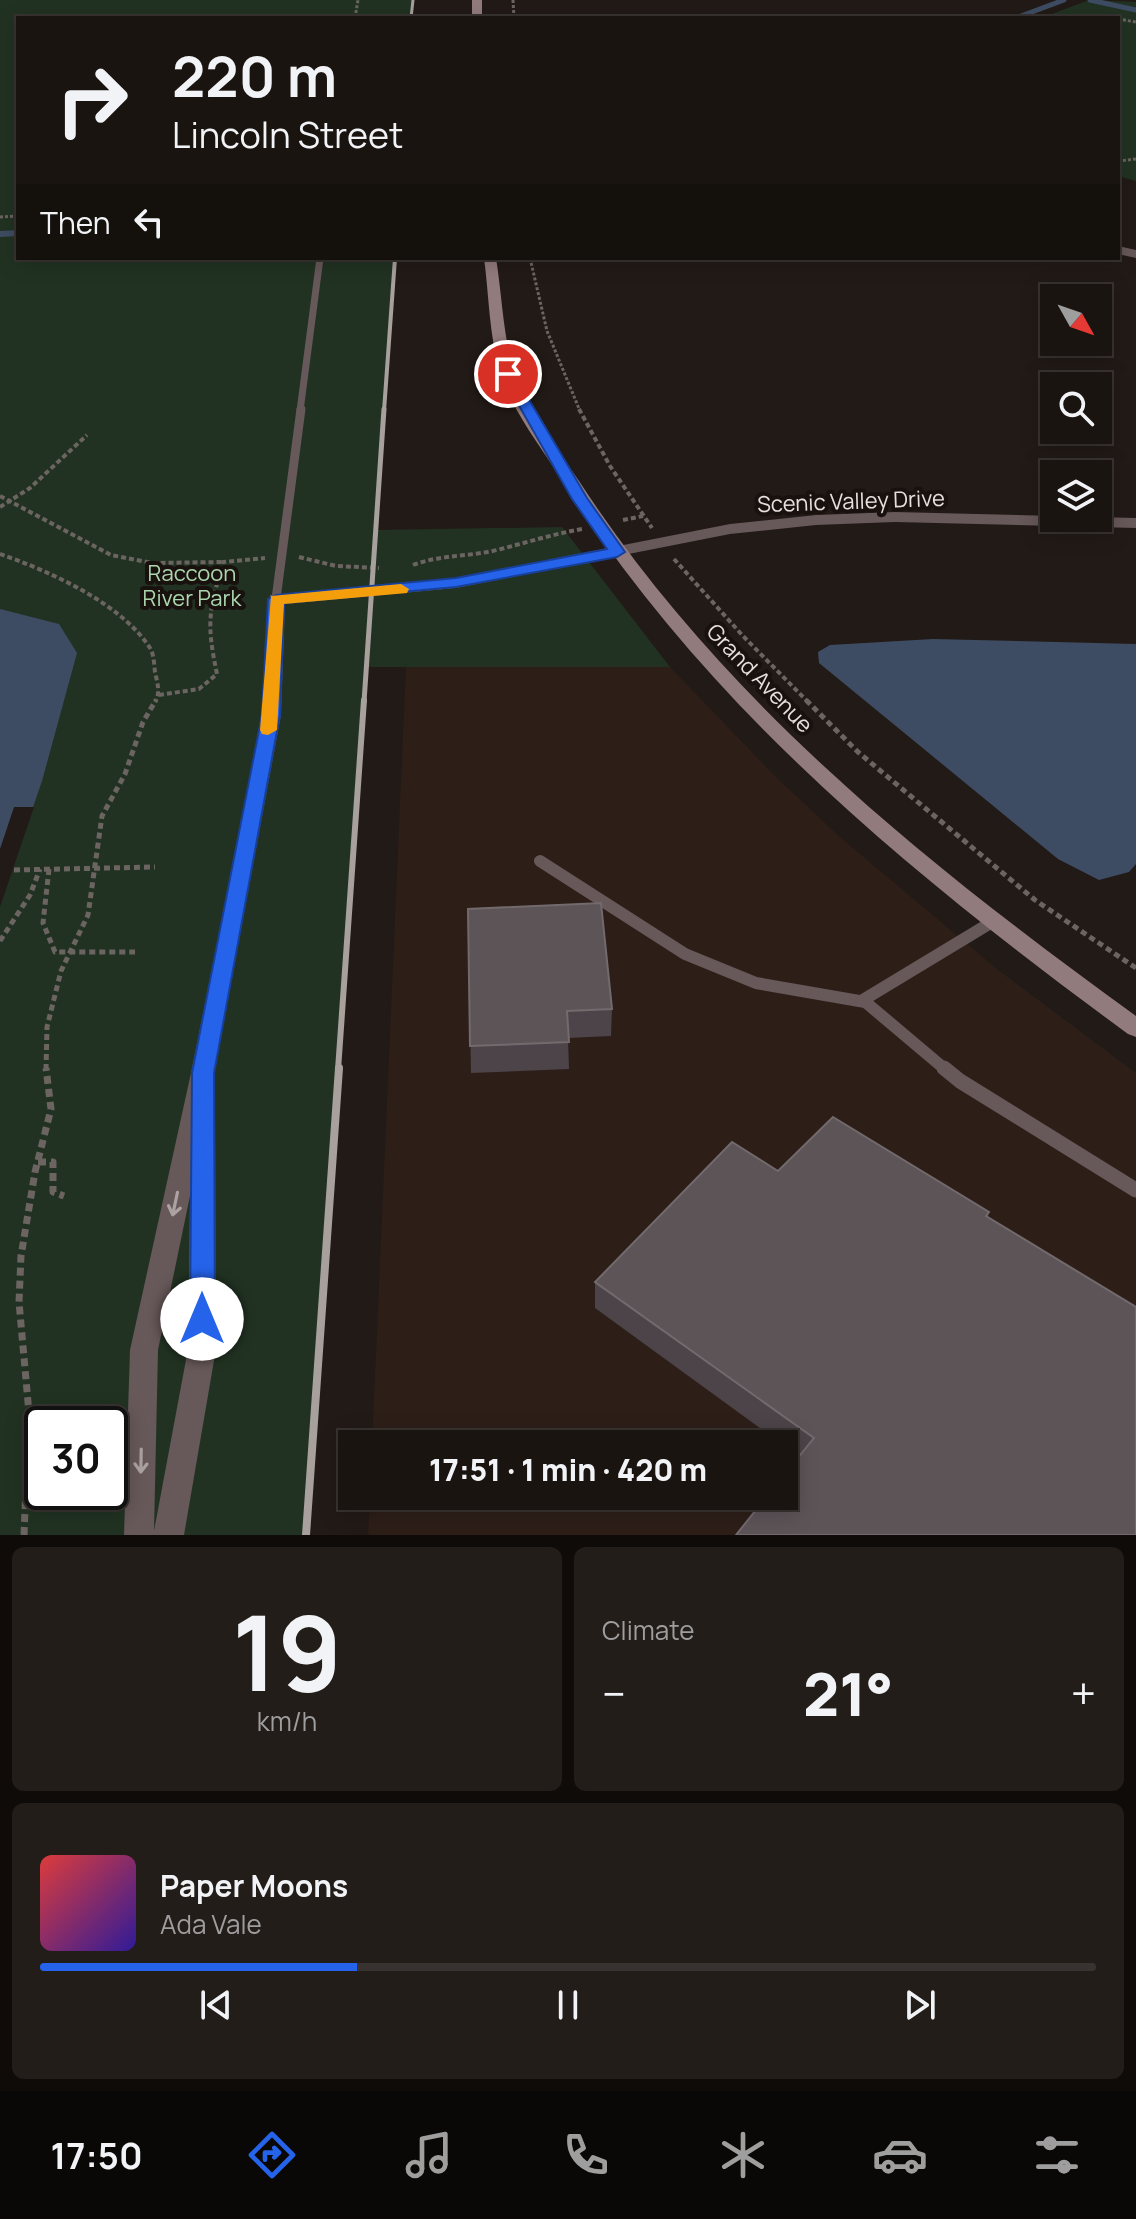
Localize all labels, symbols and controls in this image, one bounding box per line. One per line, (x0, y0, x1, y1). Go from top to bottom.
text: 220 m (172, 37, 337, 114)
icon: right (40, 48, 144, 152)
text: Lincoln Street (172, 110, 403, 159)
icon: left (127, 200, 171, 244)
text: Then (40, 202, 111, 243)
north arrow (1040, 284, 1112, 356)
map controls (1040, 284, 1112, 532)
pin (474, 340, 542, 408)
icon: arrive (486, 352, 530, 396)
button: search (1040, 372, 1112, 444)
button: layers (1040, 460, 1112, 532)
street label: Scenic Valley Drive (757, 483, 945, 519)
park label: Raccoon River Park (143, 558, 242, 613)
street label: Grand Avenue (700, 617, 820, 739)
one-way arrow (167, 1191, 182, 1217)
position arrow (160, 1277, 244, 1361)
speed limit sign: 30 (24, 1406, 128, 1510)
one-way arrow (133, 1447, 149, 1474)
text: 17:51 · 1 min · 420 m (429, 1449, 707, 1490)
text: 19 (232, 1580, 342, 1722)
text: Climate (602, 1612, 694, 1648)
text: 21° (803, 1652, 893, 1734)
text: − (602, 1663, 626, 1723)
text: + (1071, 1663, 1096, 1723)
text: km/h (257, 1703, 317, 1739)
text: Paper Moons (160, 1865, 348, 1906)
text: Ada Vale (160, 1906, 262, 1942)
icon: previous (194, 1983, 238, 2027)
icon: pause (546, 1983, 590, 2027)
icon: next (898, 1983, 942, 2027)
icon: directions (244, 2127, 300, 2183)
icon: music (401, 2127, 457, 2183)
icon: phone (558, 2127, 614, 2183)
icon: climate (715, 2127, 771, 2183)
icon: car (872, 2127, 928, 2183)
icon: filters (1029, 2127, 1085, 2183)
text: 17:50 (51, 2131, 143, 2180)

